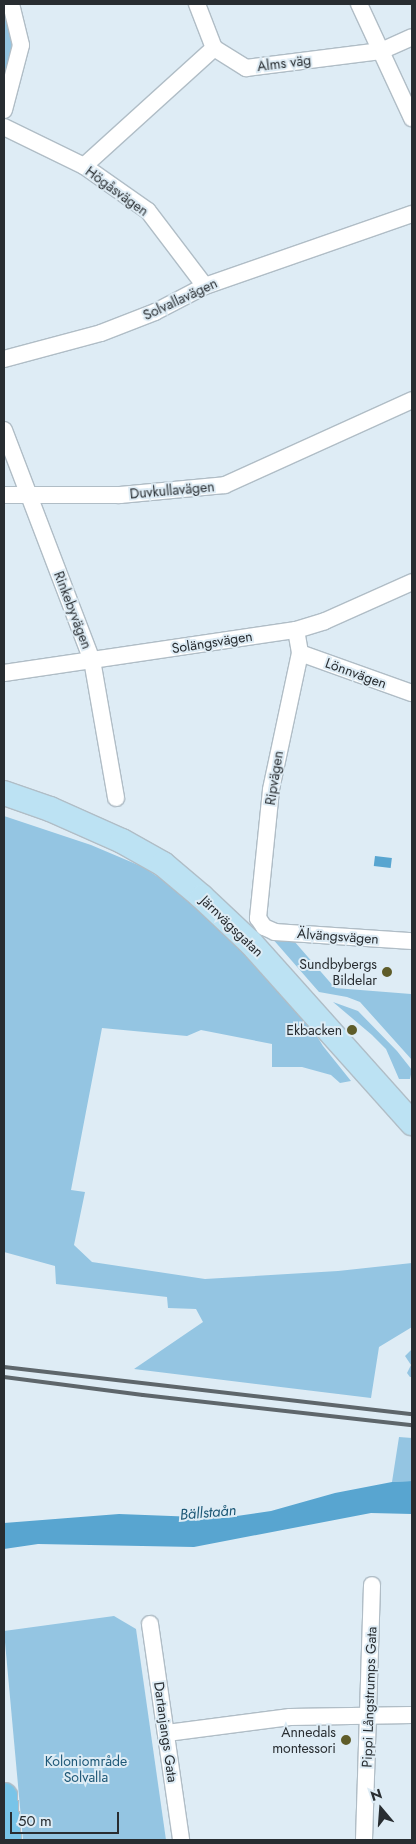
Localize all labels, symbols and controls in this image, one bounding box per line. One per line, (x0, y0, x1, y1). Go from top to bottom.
street label: Alms väg (256, 51, 312, 75)
street label: Högåsvägen (82, 163, 152, 219)
street label: Solvallavägen (140, 274, 220, 324)
street label: Duvkullavägen (129, 478, 215, 502)
street label: Rinkebyvägen (50, 569, 96, 651)
street label: Solängsvägen (170, 627, 254, 657)
street label: Lönnvägen (323, 654, 389, 692)
street label: Ripvägen (261, 750, 287, 806)
street label: Järnvägsgatan (197, 892, 267, 960)
street label: Älvängsvägen (297, 925, 379, 947)
place label: Sundbybergs Bildelar (299, 956, 377, 989)
marker: Sundbybergs Bildelar (381, 966, 393, 978)
place label: Ekbacken (286, 1022, 342, 1038)
marker: Ekbacken (346, 1024, 358, 1036)
water label: Bällstaån (179, 1502, 237, 1524)
street label: Pippi Långstrumps Gata (358, 1626, 380, 1768)
street label: Dartanjangs Gata (151, 1681, 181, 1783)
place label: Annedals montessori (272, 1724, 336, 1756)
marker: Annedals montessori (340, 1734, 352, 1746)
park label: Koloniområde Solvalla (45, 1753, 127, 1785)
north arrow (356, 1784, 406, 1834)
text: N (368, 1784, 385, 1806)
scale bar (12, 1802, 121, 1834)
text: 50 m (18, 1810, 52, 1832)

